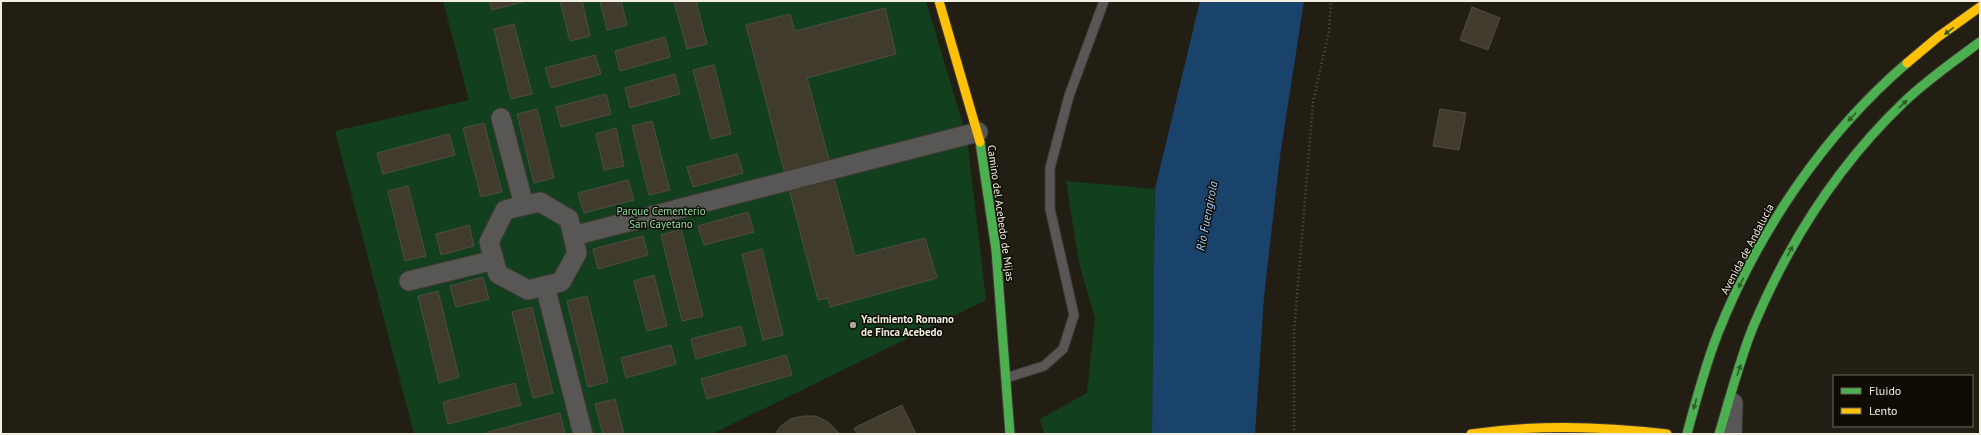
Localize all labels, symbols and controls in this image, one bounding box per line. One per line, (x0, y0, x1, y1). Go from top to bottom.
one-way arrow (1943, 26, 1954, 35)
one-way arrow (1898, 99, 1908, 109)
one-way arrow (1847, 112, 1857, 122)
street label: Camino del Acebedo de Mijas (984, 144, 1018, 282)
water label: Rio Fuengirola (1192, 180, 1221, 252)
street label: Avenida de Andalucía (1717, 201, 1777, 297)
park label: Parque Cementerio San Cayetano (616, 204, 706, 231)
one-way arrow (1787, 245, 1793, 256)
one-way arrow (1738, 277, 1745, 289)
place label: Yacimiento Romano de Finca Acebedo (860, 312, 954, 339)
marker: Yacimiento Romano de Finca Acebedo (848, 320, 858, 330)
one-way arrow (1736, 364, 1742, 376)
legend (1833, 375, 1973, 427)
text: Fluido (1869, 383, 1901, 398)
one-way arrow (1692, 398, 1698, 410)
text: Lento (1869, 403, 1898, 418)

